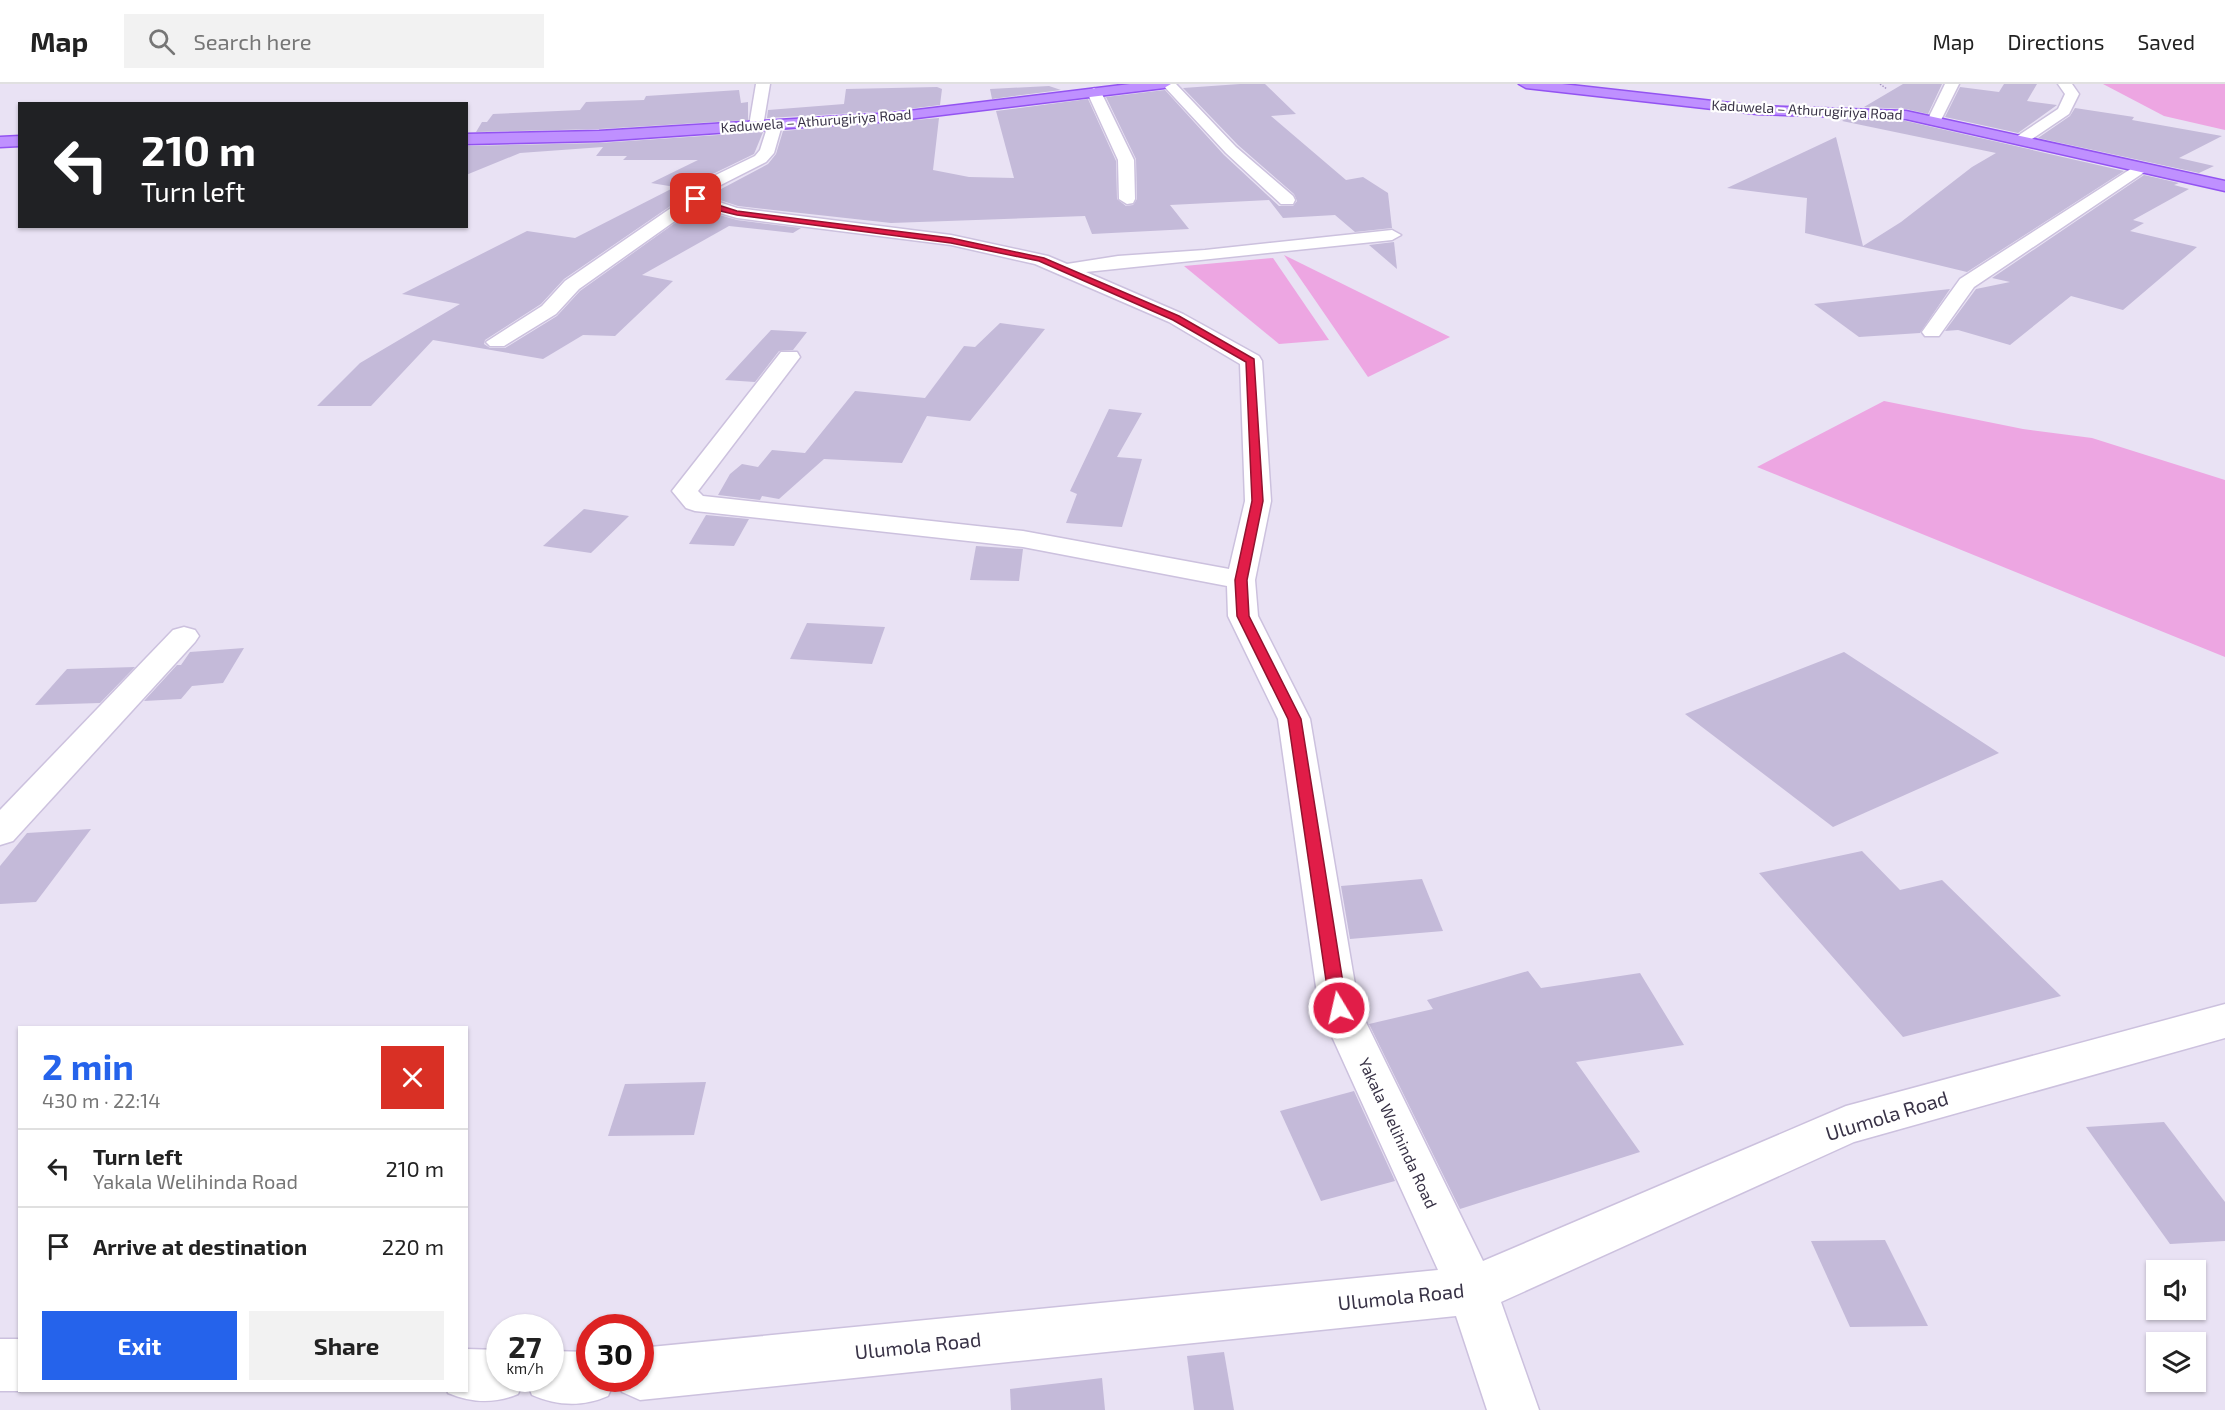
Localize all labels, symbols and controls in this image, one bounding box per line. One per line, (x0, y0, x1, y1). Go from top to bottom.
search box (124, 14, 544, 68)
text: Map (30, 24, 88, 58)
icon: search (145, 25, 178, 58)
text: Search here (193, 28, 312, 54)
text: Map (1932, 29, 1975, 54)
text: Directions (2008, 29, 2104, 54)
text: Saved (2137, 29, 2195, 54)
street label: Kaduwela – Athurugiriya Road (1711, 96, 1903, 123)
street label: Kaduwela – Athurugiriya Road (720, 105, 912, 136)
text: 210 m (141, 124, 256, 174)
icon: left (42, 126, 120, 204)
pin (670, 173, 721, 224)
text: Turn left (141, 175, 245, 207)
icon: arrive (679, 182, 712, 215)
position arrow (1307, 976, 1371, 1040)
text: 2 min (42, 1044, 134, 1087)
button: close (381, 1046, 444, 1109)
street label: Yakala Welihinda Road (1355, 1054, 1442, 1211)
street label: Ulumola Road (1822, 1085, 1951, 1145)
text: 430 m · 22:14 (42, 1088, 161, 1112)
text: Turn left (93, 1143, 182, 1169)
icon: left (42, 1152, 75, 1185)
text: 210 m (385, 1155, 444, 1181)
text: Yakala Welihinda Road (93, 1169, 298, 1193)
icon: arrive (42, 1230, 75, 1263)
text: Arrive at destination (93, 1233, 307, 1259)
text: 220 m (382, 1233, 444, 1259)
map controls (2146, 1260, 2206, 1392)
button: sound (2146, 1260, 2206, 1320)
street label: Ulumola Road (1336, 1277, 1465, 1315)
button: Exit (42, 1311, 237, 1380)
button: Share (249, 1311, 444, 1380)
speed limit sign: 30 (576, 1314, 654, 1392)
street label: Ulumola Road (853, 1326, 982, 1364)
text: 27 (508, 1328, 542, 1364)
button: layers (2146, 1332, 2206, 1392)
text: km/h (506, 1359, 544, 1377)

